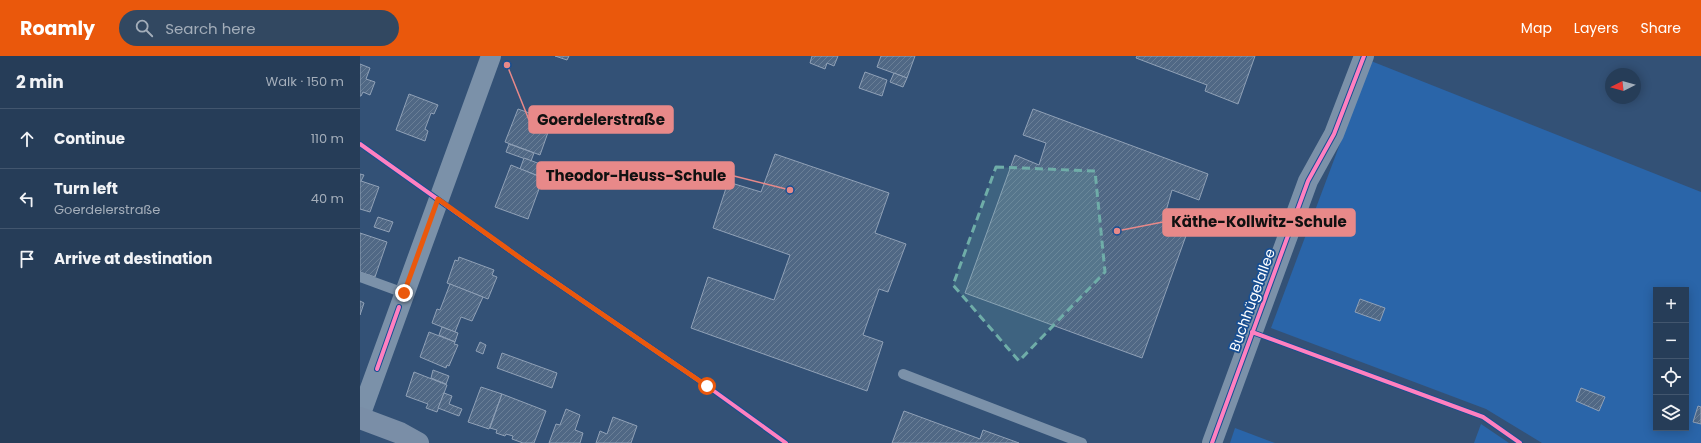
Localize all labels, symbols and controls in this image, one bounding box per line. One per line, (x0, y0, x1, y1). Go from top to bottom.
search box (119, 10, 399, 46)
text: Roamly (20, 15, 95, 42)
icon: search (133, 17, 155, 39)
text: Search here (165, 18, 256, 39)
text: Map (1521, 18, 1552, 38)
text: Layers (1574, 18, 1618, 38)
text: Share (1640, 18, 1681, 38)
north arrow (1605, 68, 1641, 104)
text: 2 min (16, 70, 64, 94)
text: Walk · 150 m (266, 72, 344, 91)
callout: Goerdelerstraße (529, 106, 673, 133)
text: Goerdelerstraße (537, 109, 665, 130)
icon: ahead (16, 128, 38, 150)
text: Continue (54, 128, 125, 149)
text: 110 m (311, 129, 344, 148)
callout: Theodor-Heuss-Schule (537, 162, 734, 189)
text: Theodor-Heuss-Schule (546, 165, 726, 186)
text: Turn left (54, 178, 118, 199)
icon: left (16, 188, 38, 210)
text: 40 m (311, 189, 344, 208)
text: Goerdelerstraße (54, 200, 160, 219)
callout: Käthe-Kollwitz-Schule (1163, 209, 1355, 236)
text: Käthe-Kollwitz-Schule (1171, 211, 1347, 232)
street label: Buchhügelallee (1224, 245, 1280, 354)
icon: arrive (16, 248, 38, 270)
text: Arrive at destination (54, 248, 212, 269)
route end (395, 284, 413, 302)
map controls (1653, 287, 1689, 431)
button: + (1653, 287, 1689, 323)
button: − (1653, 323, 1689, 359)
button: locate (1653, 359, 1689, 395)
route start (698, 377, 716, 395)
button: layers (1653, 395, 1689, 431)

